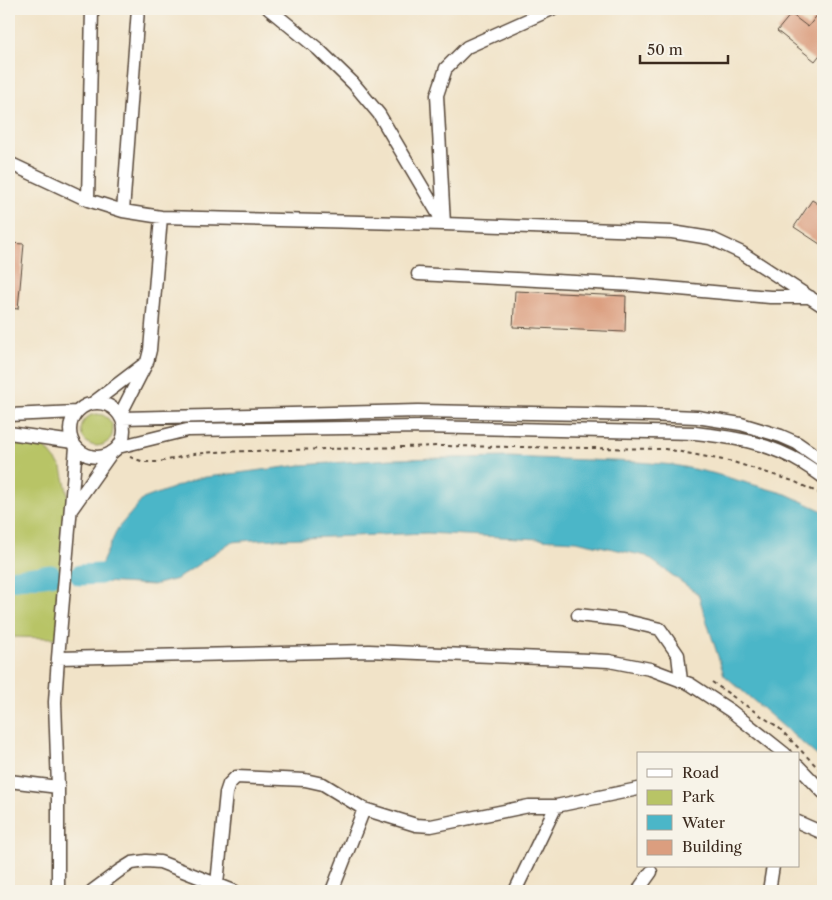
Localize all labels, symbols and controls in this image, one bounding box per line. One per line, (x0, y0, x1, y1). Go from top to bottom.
scale bar (640, 32, 727, 64)
text: 50 m (647, 40, 683, 59)
legend (637, 752, 800, 868)
text: Road (682, 763, 719, 782)
text: Park (682, 787, 716, 806)
text: Water (681, 813, 726, 832)
text: Building (682, 837, 742, 856)

